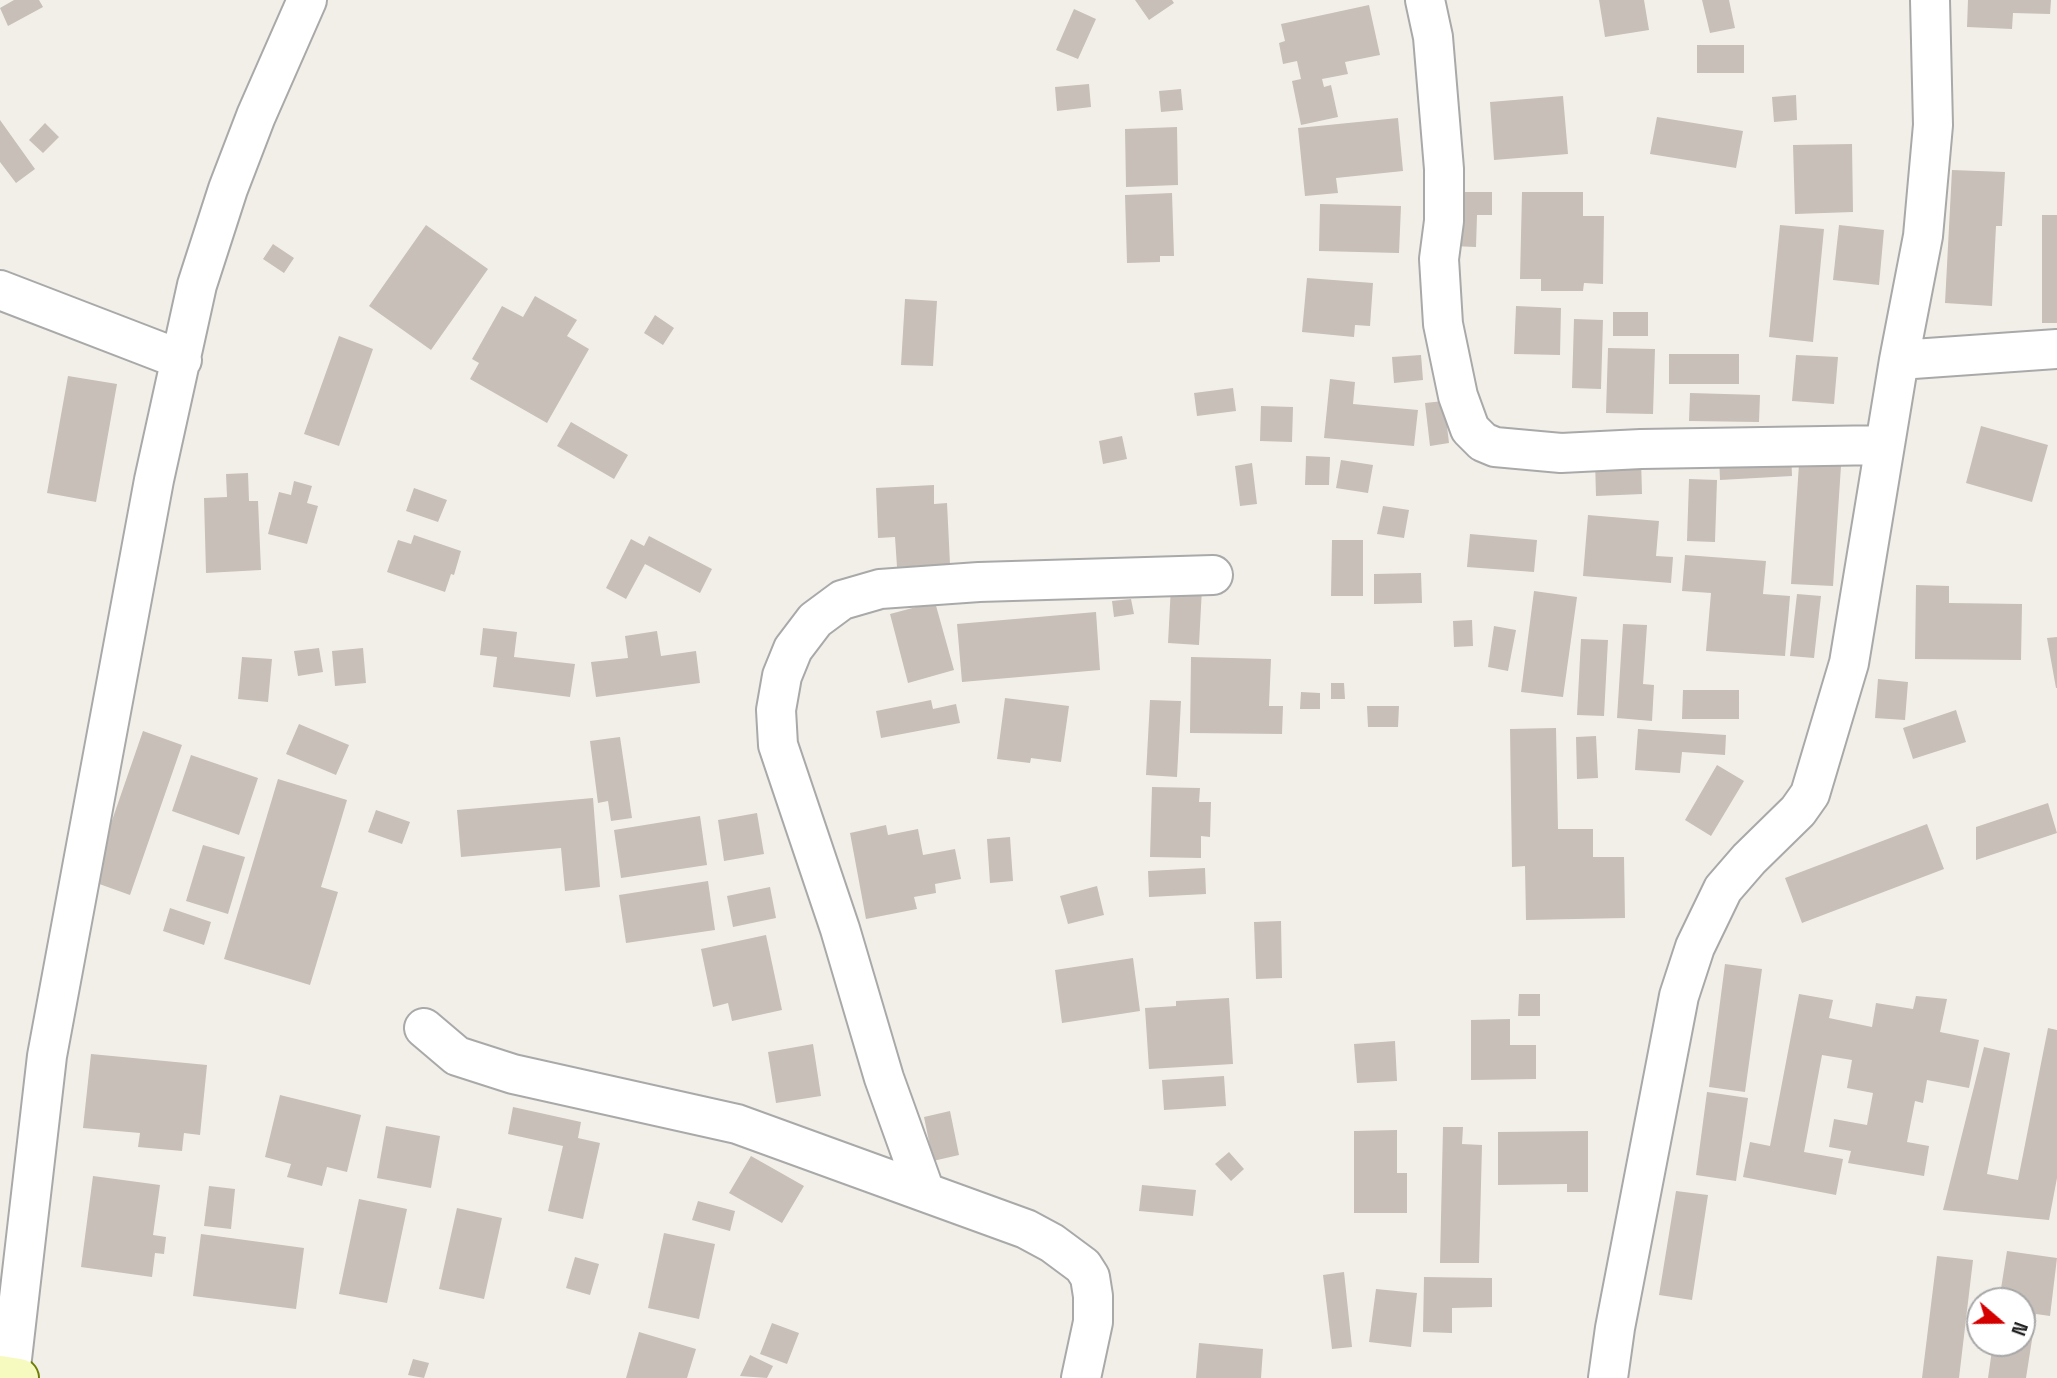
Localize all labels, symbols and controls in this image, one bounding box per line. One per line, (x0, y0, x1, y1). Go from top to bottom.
north arrow (1966, 1287, 2036, 1357)
text: N (2005, 1318, 2033, 1339)

